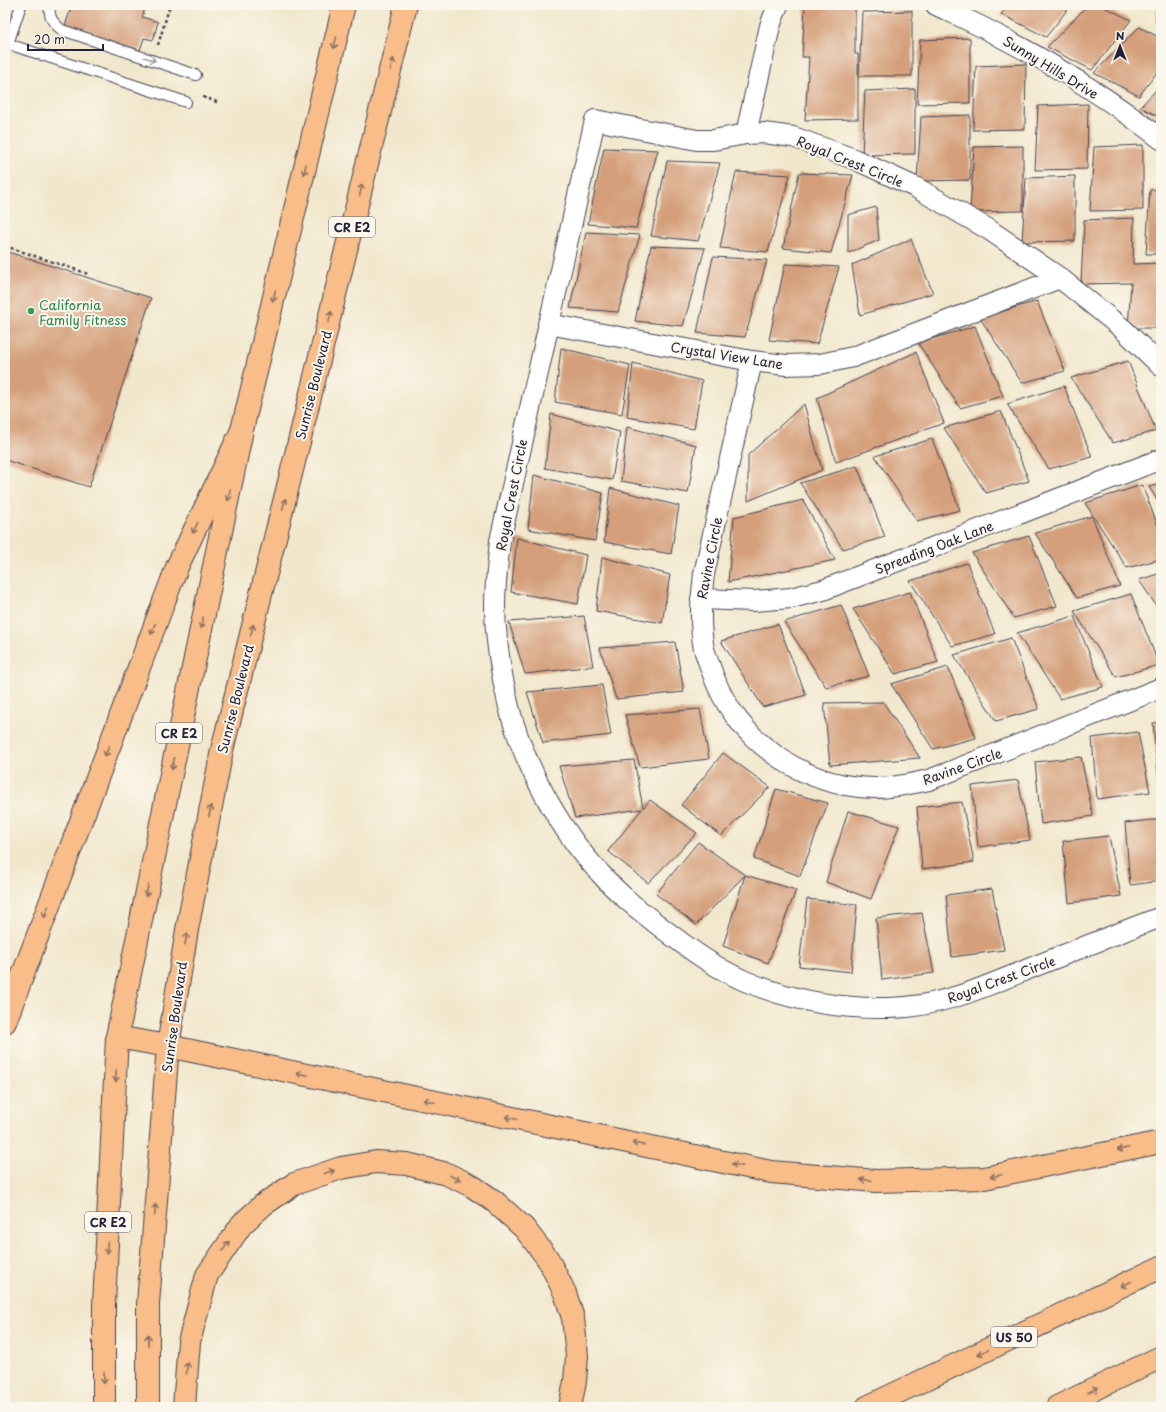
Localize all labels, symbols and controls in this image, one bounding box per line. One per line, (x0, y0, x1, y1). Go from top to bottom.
scale bar (28, 26, 103, 52)
north arrow (1100, 26, 1140, 66)
text: N (1116, 27, 1125, 44)
text: 20 m (34, 30, 65, 48)
street label: Sunny Hills Drive (1000, 31, 1102, 103)
one-way arrow (330, 36, 338, 49)
one-way arrow (143, 56, 156, 63)
one-way arrow (388, 58, 396, 71)
street label: Royal Crest Circle (794, 131, 906, 191)
one-way arrow (300, 163, 308, 176)
one-way arrow (358, 184, 365, 197)
road number: CR E2 (329, 217, 375, 237)
one-way arrow (270, 289, 278, 302)
place label: California Family Fitness (39, 295, 126, 329)
marker: California Family Fitness (26, 306, 36, 316)
one-way arrow (327, 310, 334, 323)
street label: Sunrise Boulevard (290, 328, 336, 442)
street label: Crystal View Lane (669, 337, 785, 373)
street label: Royal Crest Circle (491, 437, 531, 553)
one-way arrow (224, 488, 232, 501)
one-way arrow (281, 498, 288, 511)
street label: Ravine Circle (692, 515, 726, 601)
street label: Spreading Oak Lane (872, 516, 996, 578)
one-way arrow (191, 522, 198, 534)
one-way arrow (198, 616, 206, 629)
one-way arrow (149, 623, 157, 635)
one-way arrow (249, 624, 256, 637)
street label: Sunrise Boulevard (212, 642, 258, 756)
road number: CR E2 (156, 723, 202, 743)
street label: Ravine Circle (920, 743, 1004, 789)
one-way arrow (102, 744, 110, 756)
one-way arrow (168, 757, 176, 770)
one-way arrow (207, 805, 215, 818)
one-way arrow (143, 884, 151, 897)
one-way arrow (41, 906, 49, 918)
one-way arrow (182, 933, 190, 946)
street label: Royal Crest Circle (944, 951, 1058, 1007)
street label: Sunrise Boulevard (157, 960, 191, 1074)
one-way arrow (112, 1069, 119, 1082)
one-way arrow (295, 1070, 308, 1078)
one-way arrow (423, 1096, 436, 1104)
one-way arrow (504, 1113, 517, 1121)
one-way arrow (632, 1140, 645, 1148)
one-way arrow (1117, 1146, 1130, 1154)
one-way arrow (731, 1161, 744, 1169)
one-way arrow (322, 1168, 335, 1175)
one-way arrow (989, 1172, 1002, 1180)
one-way arrow (449, 1174, 461, 1182)
one-way arrow (860, 1177, 873, 1184)
one-way arrow (152, 1204, 159, 1217)
road number: CR E2 (85, 1212, 131, 1232)
one-way arrow (104, 1241, 111, 1254)
one-way arrow (222, 1241, 230, 1252)
one-way arrow (1120, 1281, 1132, 1288)
road number: US 50 (991, 1327, 1037, 1347)
one-way arrow (144, 1334, 152, 1347)
one-way arrow (978, 1349, 990, 1356)
one-way arrow (183, 1362, 191, 1375)
one-way arrow (100, 1371, 108, 1384)
one-way arrow (1086, 1386, 1098, 1393)

